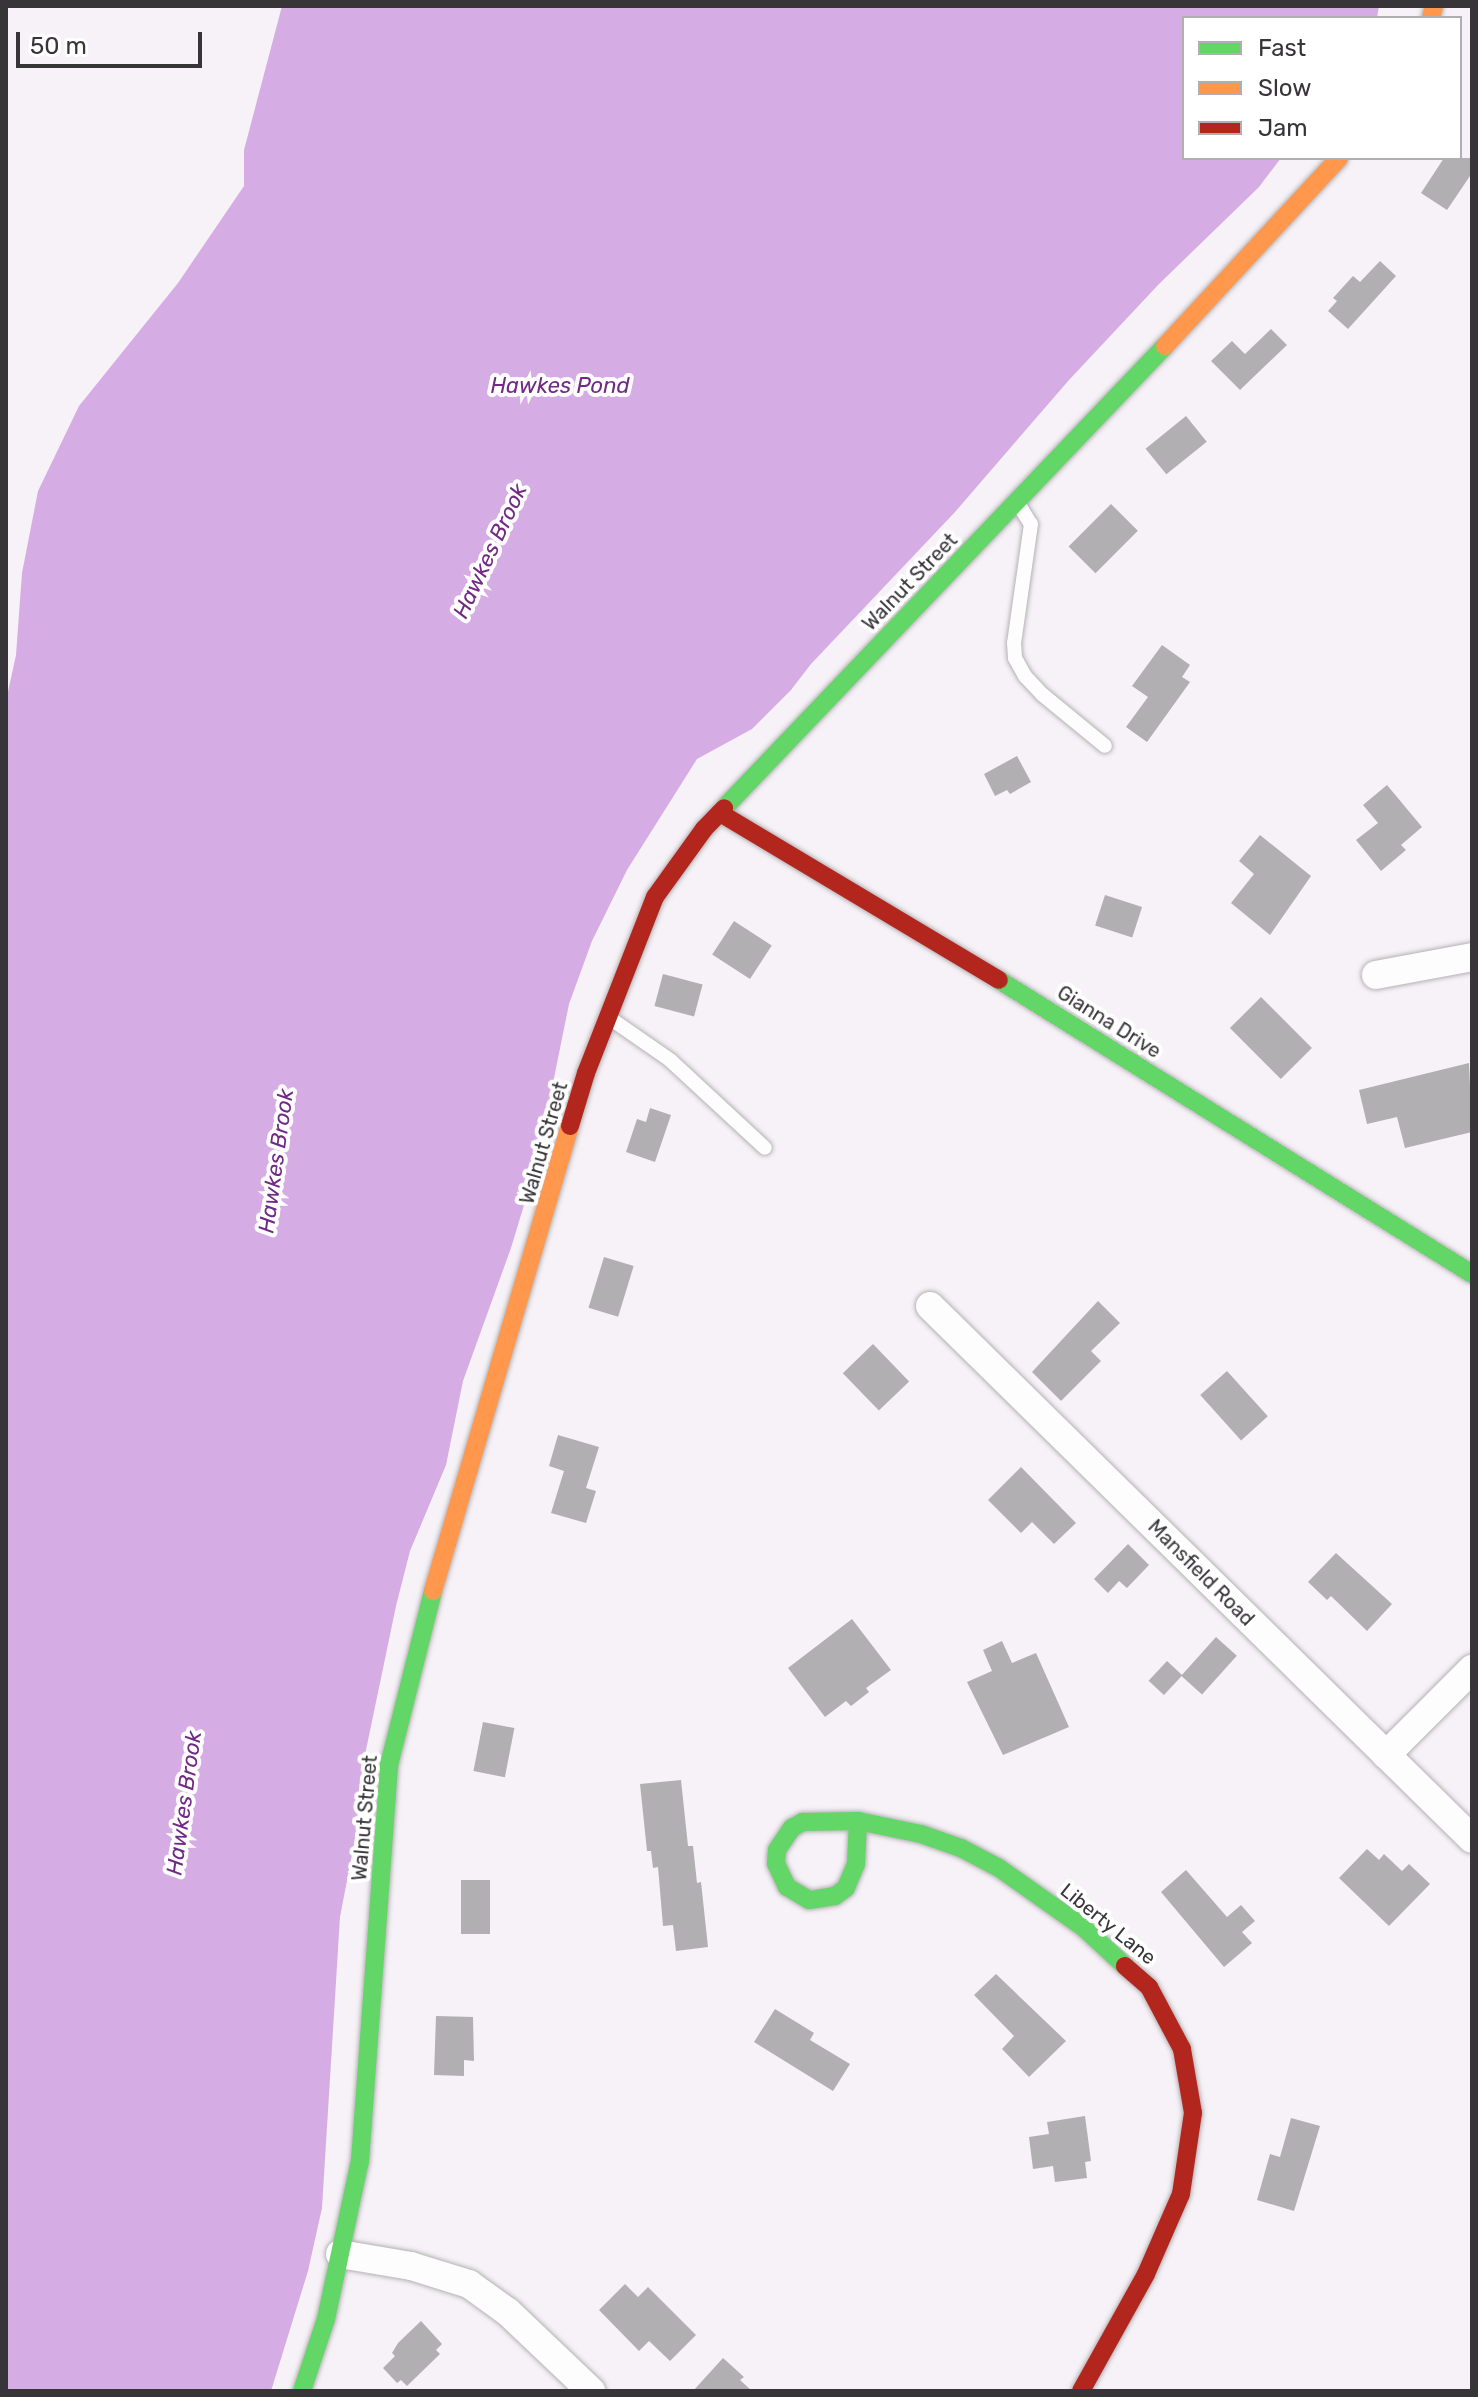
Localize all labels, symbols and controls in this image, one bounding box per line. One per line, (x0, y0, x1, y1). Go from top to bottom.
scale bar (20, 16, 206, 66)
legend (1182, 16, 1462, 160)
text: 50 m (30, 32, 87, 60)
text: Fast (1258, 34, 1306, 62)
text: Slow (1258, 74, 1311, 102)
text: Jam (1258, 114, 1308, 142)
water label: Hawkes Pond (490, 373, 630, 399)
water label: Hawkes Brook (447, 479, 533, 623)
street label: Walnut Street (858, 528, 962, 636)
street label: Gianna Drive (1053, 981, 1165, 1063)
street label: Walnut Street (515, 1079, 573, 1207)
water label: Hawkes Brook (253, 1087, 299, 1235)
street label: Mansfield Road (1143, 1515, 1259, 1631)
water label: Hawkes Brook (161, 1729, 207, 1877)
street label: Walnut Street (348, 1754, 382, 1882)
street label: Liberty Lane (1055, 1878, 1161, 1970)

